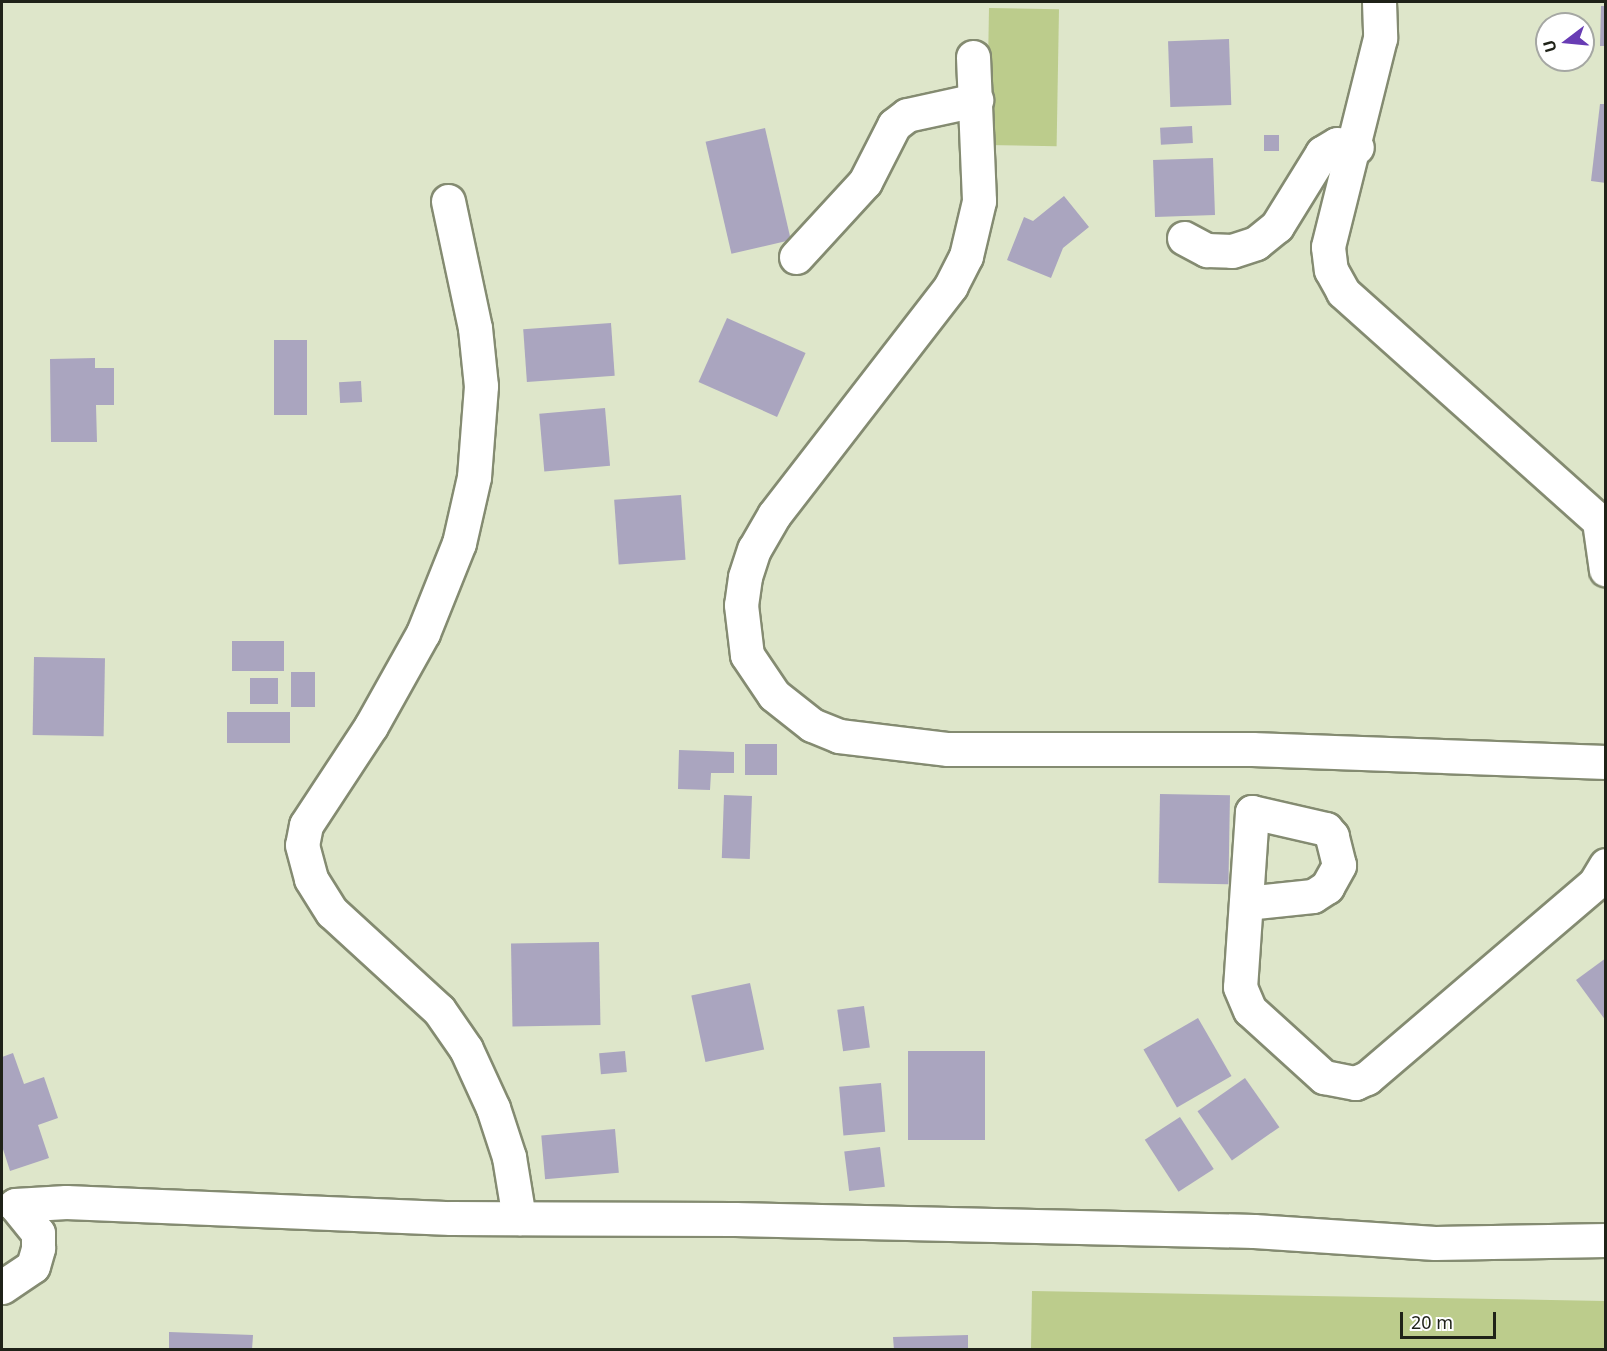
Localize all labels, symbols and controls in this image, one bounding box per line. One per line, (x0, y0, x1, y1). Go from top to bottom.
north arrow (1535, 12, 1595, 72)
text: U (1537, 38, 1562, 55)
scale bar (1403, 1300, 1499, 1338)
text: 20 m (1411, 1310, 1453, 1334)

